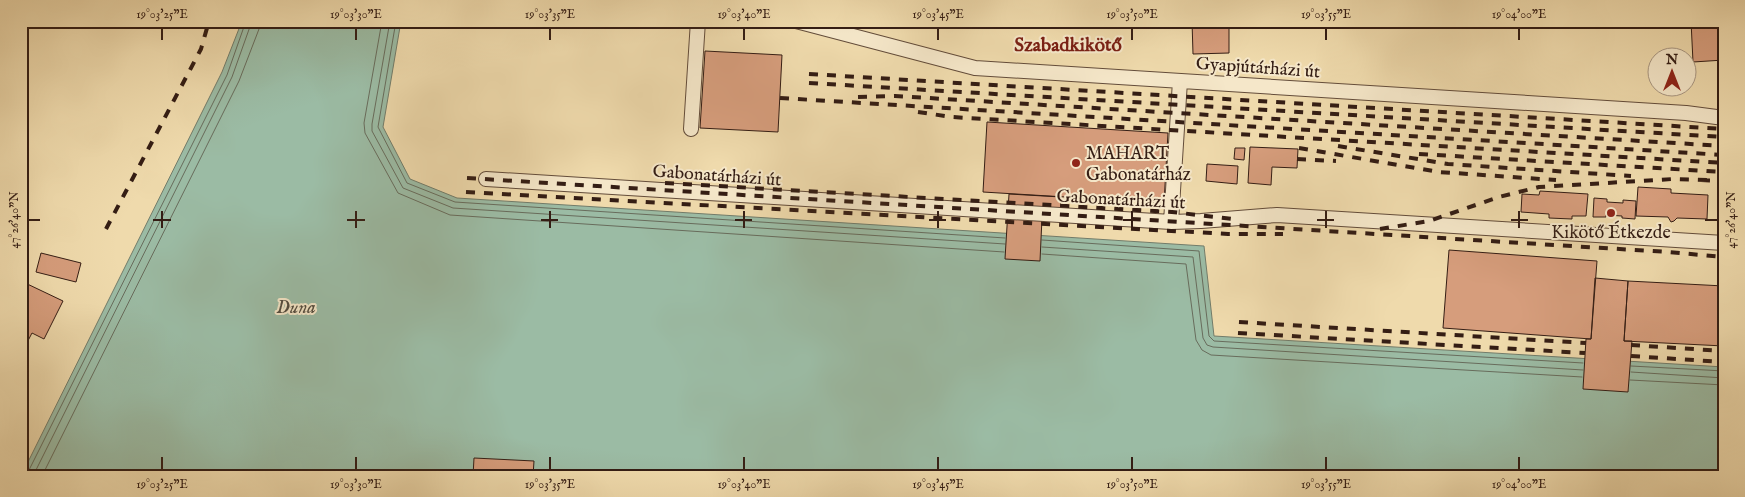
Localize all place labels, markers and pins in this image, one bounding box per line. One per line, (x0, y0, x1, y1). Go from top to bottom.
place label: MAHART Gabonatárház (1086, 143, 1191, 187)
marker: MAHART Gabonatárház (1070, 157, 1082, 169)
marker: Kikötő Étkezde (1605, 207, 1617, 219)
place label: Kikötő Étkezde (1551, 220, 1671, 245)

